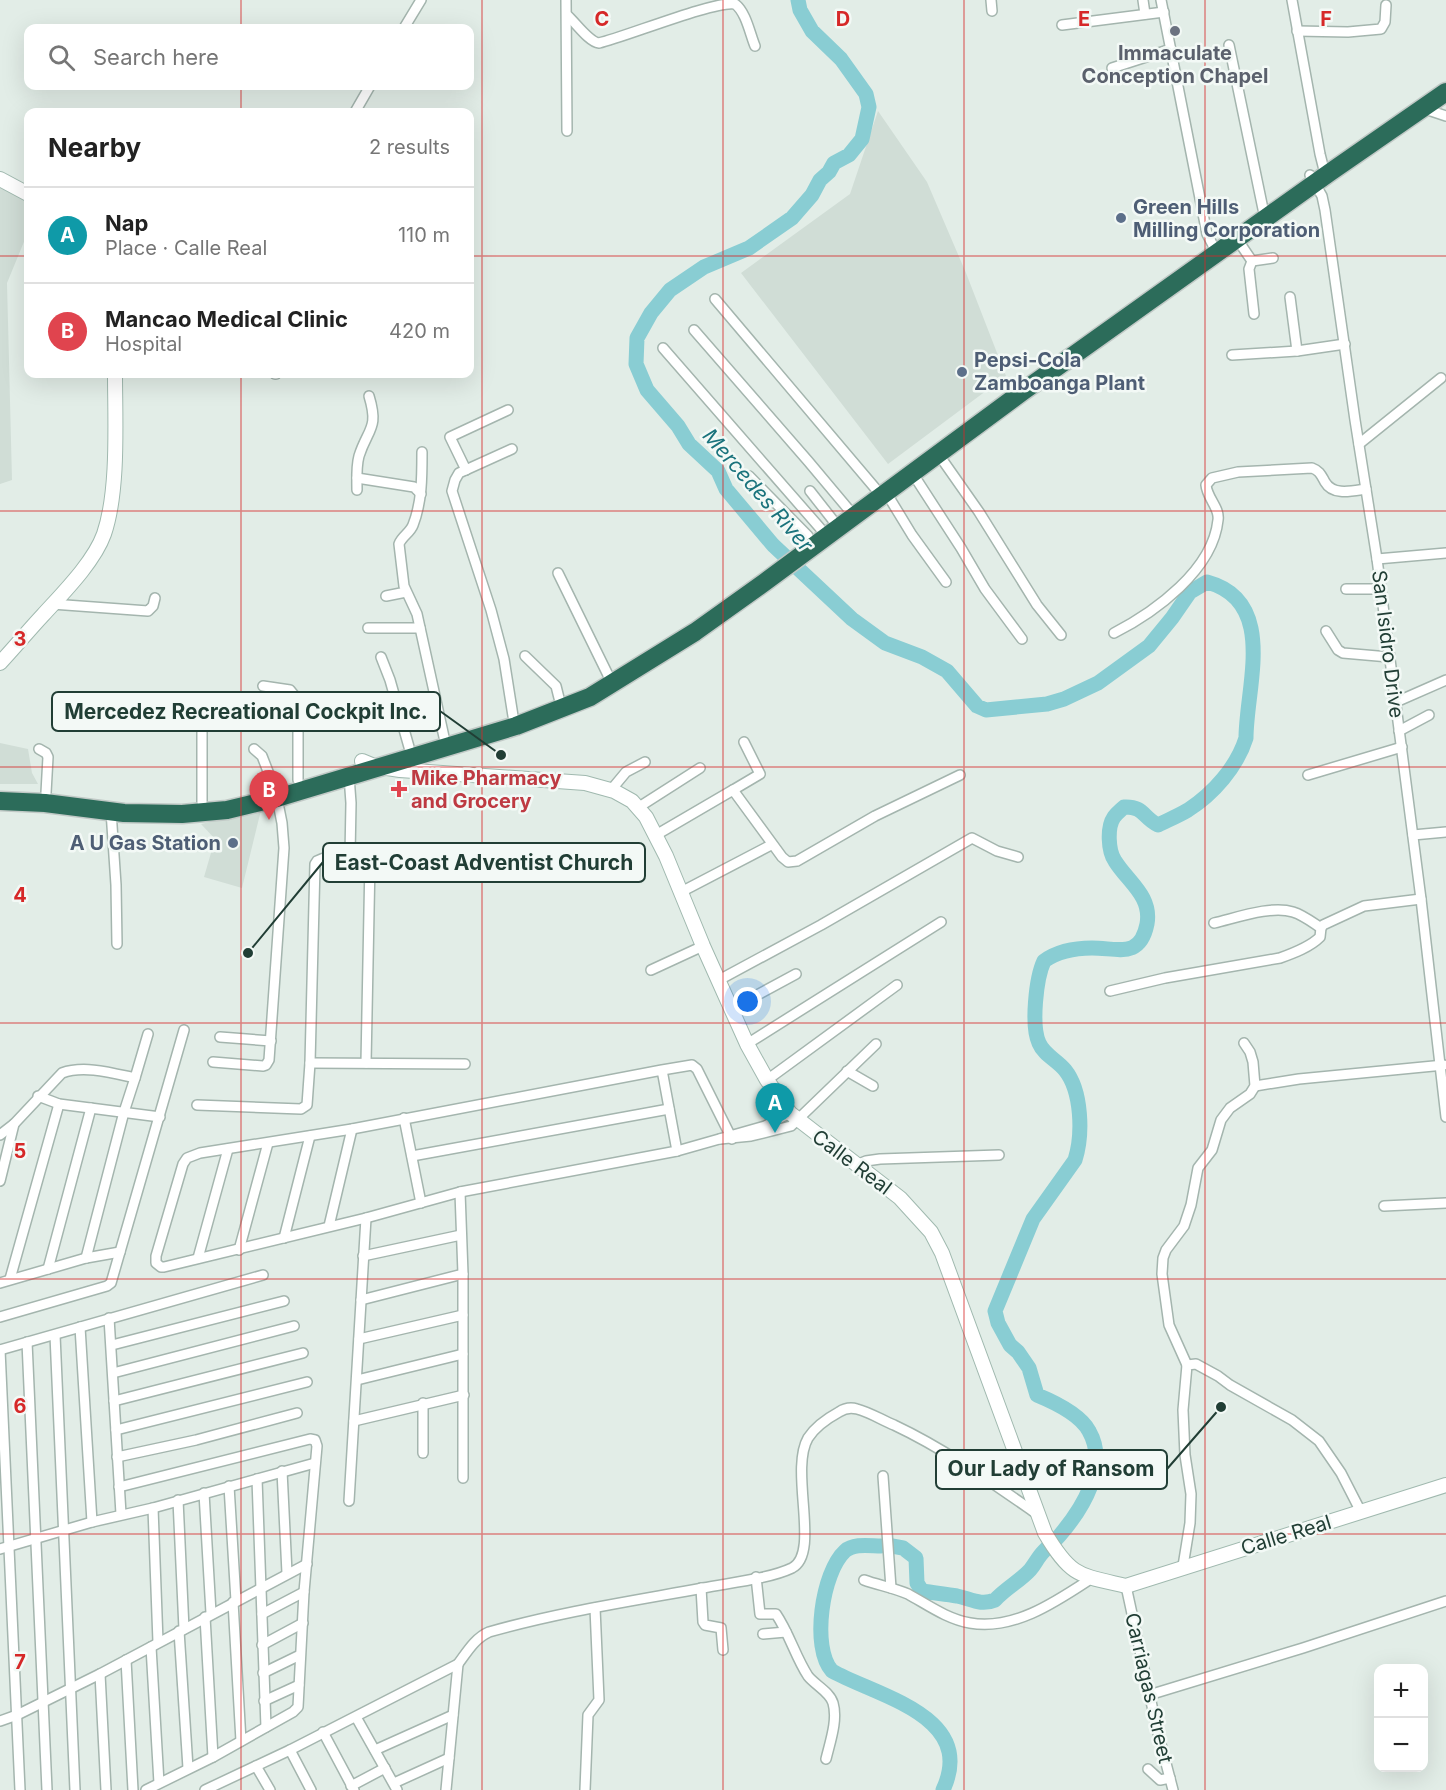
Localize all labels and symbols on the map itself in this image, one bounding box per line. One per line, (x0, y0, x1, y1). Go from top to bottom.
text: C (595, 7, 609, 31)
text: D (836, 7, 850, 31)
text: E (1078, 7, 1090, 31)
text: F (1320, 7, 1332, 31)
marker: Immaculate Conception Chapel (1168, 24, 1182, 38)
place label: Immaculate Conception Chapel (1082, 41, 1268, 88)
place label: Green Hills Milling Corporation (1133, 195, 1320, 242)
marker: Green Hills Milling Corporation (1114, 211, 1128, 225)
place label: Pepsi-Cola Zamboanga Plant (974, 348, 1145, 395)
marker: Pepsi-Cola Zamboanga Plant (955, 365, 969, 379)
water label: Mercedes River (698, 423, 819, 557)
street label: San Isidro Drive (1367, 569, 1409, 719)
text: 3 (14, 627, 26, 651)
callout: Mercedez Recreational Cockpit Inc. (52, 692, 440, 731)
text: Mercedez Recreational Cockpit Inc. (64, 699, 428, 724)
place label: Mike Pharmacy and Grocery (411, 766, 561, 813)
pin: B (250, 770, 288, 820)
marker: Mike Pharmacy and Grocery (392, 782, 406, 796)
place label: A U Gas Station (70, 831, 221, 855)
marker: A U Gas Station (226, 836, 240, 850)
callout: East-Coast Adventist Church (323, 843, 645, 882)
text: East-Coast Adventist Church (335, 850, 633, 875)
text: 4 (13, 883, 27, 907)
your location (733, 987, 762, 1016)
pin: A (756, 1084, 794, 1133)
street label: Calle Real (808, 1124, 896, 1200)
text: 5 (14, 1139, 26, 1163)
text: 6 (14, 1394, 27, 1418)
callout: Our Lady of Ransom (936, 1450, 1167, 1489)
text: Our Lady of Ransom (948, 1456, 1154, 1481)
street label: Calle Real (1238, 1510, 1334, 1560)
street label: Carriagas Street (1120, 1610, 1178, 1766)
text: 7 (14, 1650, 26, 1674)

